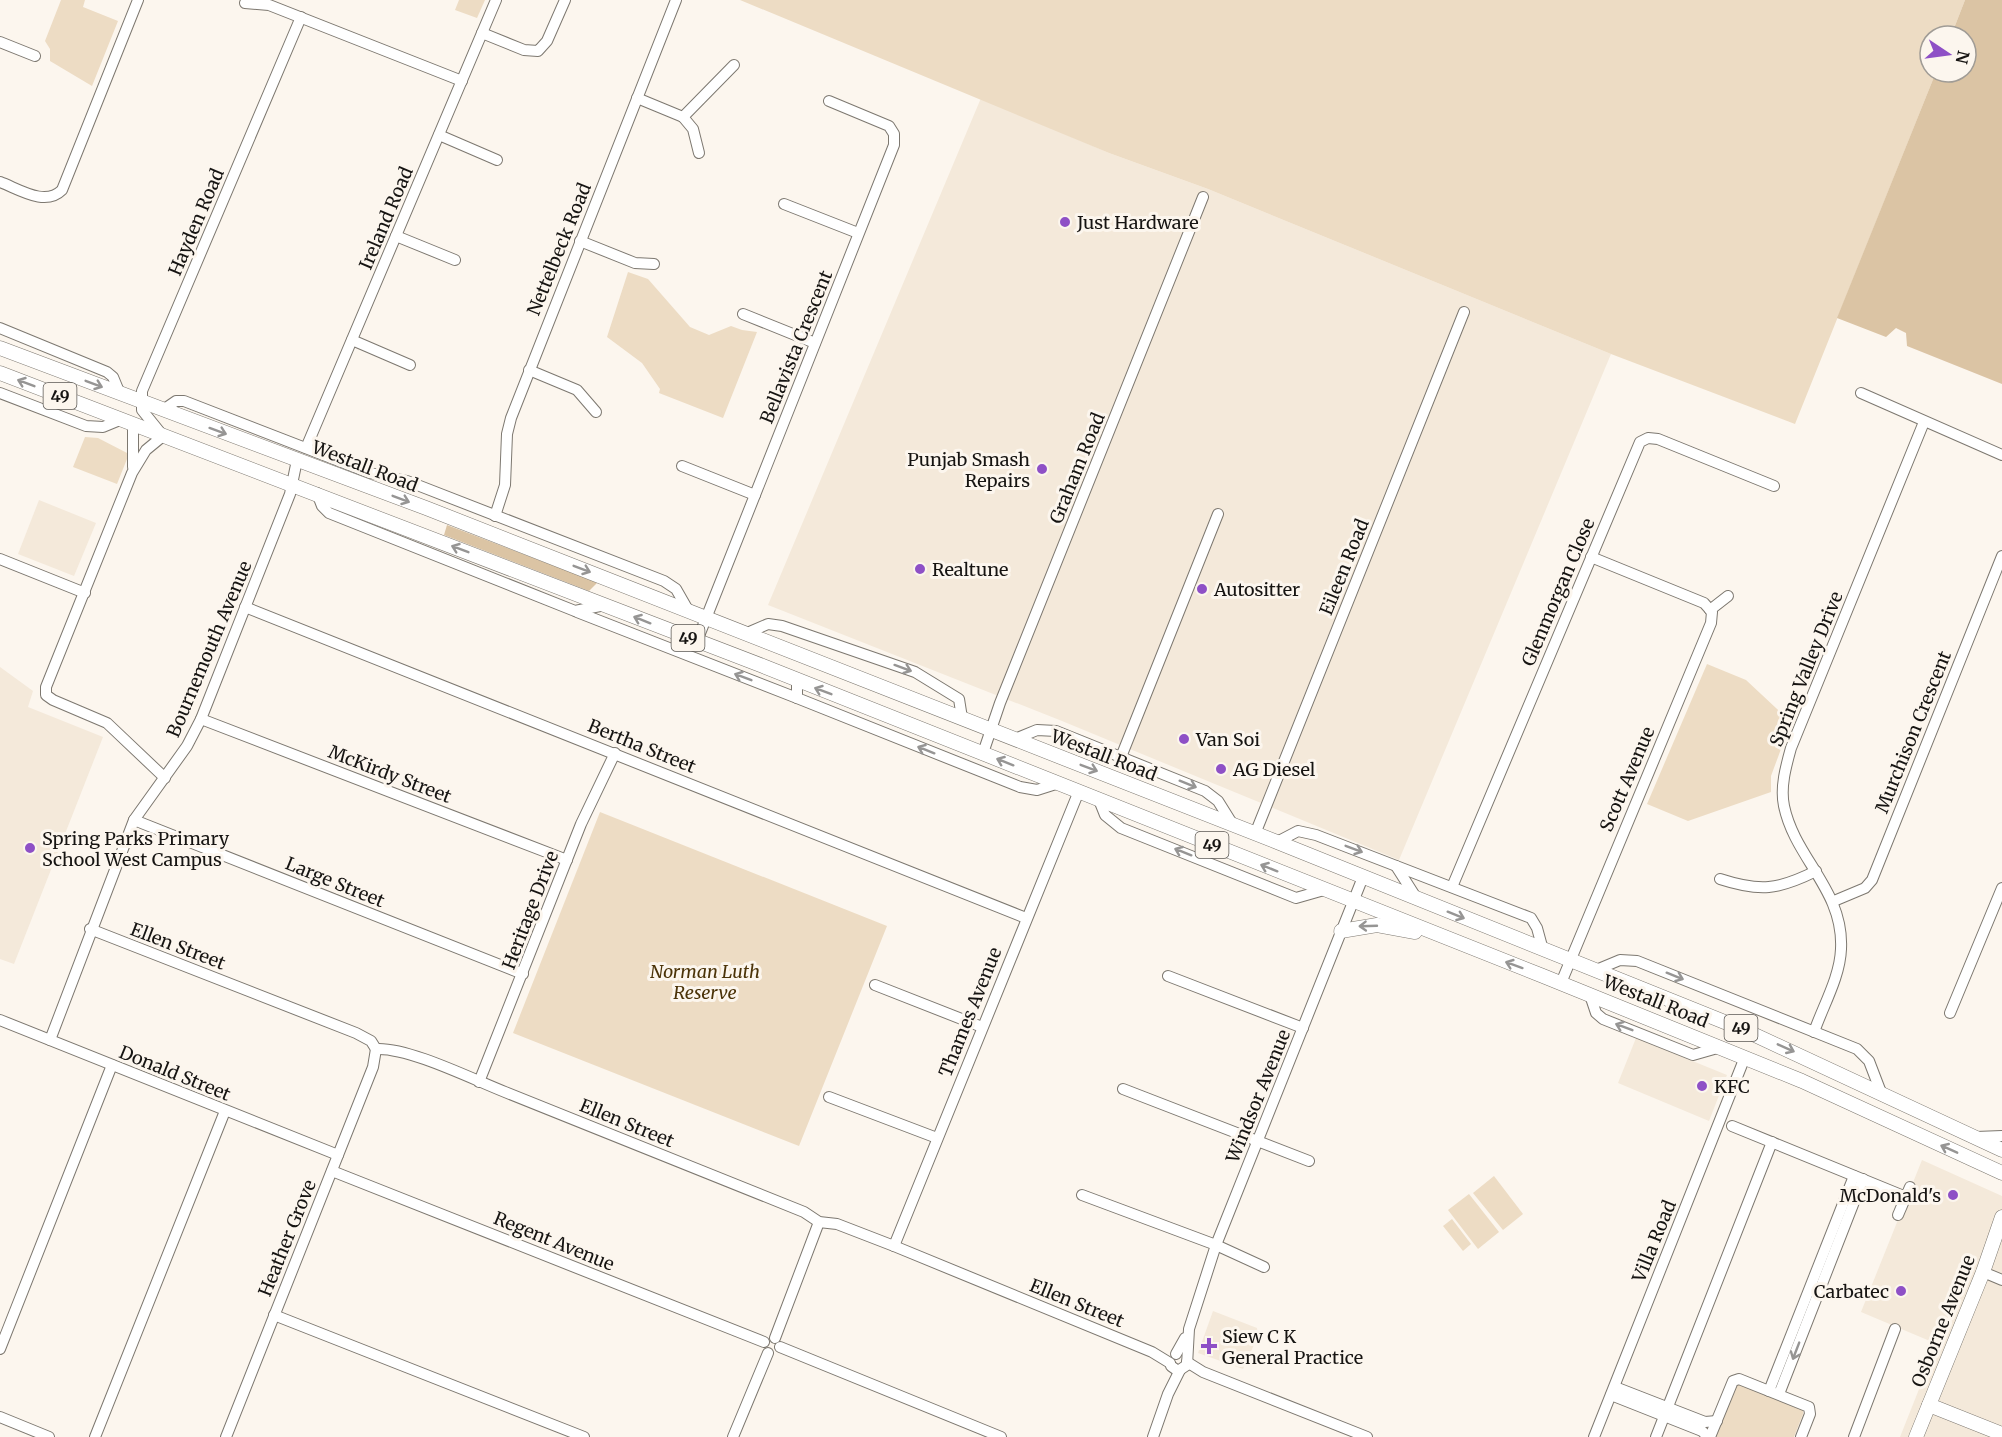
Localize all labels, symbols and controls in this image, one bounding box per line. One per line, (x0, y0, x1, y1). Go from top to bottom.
north arrow (1918, 24, 1978, 84)
text: N (1951, 49, 1974, 66)
street label: Ireland Road (354, 163, 418, 273)
street label: Hayden Road (163, 165, 229, 279)
street label: Nettelbeck Road (522, 179, 596, 319)
place label: Just Hardware (1076, 211, 1199, 234)
marker: Just Hardware (1058, 215, 1072, 229)
street label: Bellavista Crescent (755, 267, 837, 427)
one-way arrow (18, 377, 36, 388)
one-way arrow (84, 379, 103, 390)
road number: 49 (44, 383, 76, 409)
street label: Graham Road (1044, 409, 1110, 527)
one-way arrow (208, 426, 227, 437)
street label: Westall Road (308, 435, 421, 497)
place label: Punjab Smash Repairs (907, 448, 1030, 492)
marker: Punjab Smash Repairs (1035, 462, 1049, 476)
one-way arrow (391, 494, 409, 505)
street label: Eileen Road (1314, 515, 1374, 618)
street label: Glenmorgan Close (1516, 515, 1600, 669)
one-way arrow (451, 543, 470, 554)
street label: Bournemouth Avenue (161, 557, 257, 741)
place label: Realtune (932, 558, 1009, 581)
marker: Realtune (913, 562, 927, 576)
one-way arrow (573, 564, 591, 575)
place label: Autositter (1213, 578, 1300, 601)
marker: Autositter (1195, 582, 1209, 596)
street label: Spring Valley Drive (1764, 588, 1848, 750)
one-way arrow (633, 613, 652, 624)
road number: 49 (672, 625, 704, 651)
street label: Murchison Crescent (1870, 648, 1956, 816)
one-way arrow (893, 664, 912, 675)
one-way arrow (734, 671, 753, 682)
one-way arrow (814, 685, 833, 696)
street label: Bertha Street (585, 714, 699, 778)
street label: Scott Avenue (1595, 723, 1659, 835)
street label: Westall Road (1047, 724, 1160, 786)
place label: Van Soi (1195, 728, 1260, 751)
marker: Van Soi (1177, 732, 1191, 746)
street label: McKirdy Street (325, 740, 455, 808)
one-way arrow (918, 744, 936, 755)
one-way arrow (996, 756, 1015, 767)
place label: AG Diesel (1232, 758, 1316, 781)
marker: AG Diesel (1214, 762, 1228, 776)
one-way arrow (1079, 763, 1098, 774)
one-way arrow (1179, 779, 1197, 790)
place label: Spring Parks Primary School West Campus (42, 827, 230, 871)
road number: 49 (1196, 832, 1228, 858)
marker: Spring Parks Primary School West Campus (23, 841, 37, 855)
one-way arrow (1344, 844, 1363, 855)
one-way arrow (1175, 846, 1193, 857)
street label: Heritage Drive (497, 847, 563, 973)
street label: Large Street (282, 852, 388, 912)
one-way arrow (1261, 862, 1279, 873)
one-way arrow (1446, 910, 1464, 921)
street label: Ellen Street (127, 917, 229, 975)
one-way arrow (1359, 920, 1379, 931)
street label: Thames Avenue (934, 944, 1006, 1080)
one-way arrow (1505, 959, 1524, 970)
park label: Norman Luth Reserve (650, 960, 760, 1004)
street label: Westall Road (1599, 969, 1712, 1033)
one-way arrow (1665, 971, 1684, 982)
road number: 49 (1724, 1015, 1758, 1041)
one-way arrow (1616, 1021, 1634, 1032)
street label: Windsor Avenue (1220, 1026, 1295, 1167)
street label: Donald Street (116, 1040, 234, 1106)
one-way arrow (1777, 1043, 1795, 1054)
place label: KFC (1714, 1075, 1750, 1098)
marker: KFC (1695, 1079, 1709, 1093)
street label: Ellen Street (576, 1094, 678, 1152)
one-way arrow (1940, 1143, 1958, 1154)
street label: Heather Grove (253, 1176, 321, 1300)
place label: McDonald's (1839, 1184, 1941, 1207)
marker: McDonald's (1946, 1188, 1960, 1202)
street label: Villa Road (1627, 1196, 1681, 1286)
street label: Regent Avenue (490, 1206, 618, 1276)
street label: Osborne Avenue (1906, 1252, 1980, 1390)
street label: Ellen Street (1026, 1274, 1128, 1332)
place label: Carbatec (1814, 1280, 1889, 1303)
marker: Carbatec (1894, 1284, 1908, 1298)
place label: Siew C K General Practice (1222, 1325, 1363, 1369)
marker: Siew C K General Practice (1200, 1337, 1218, 1355)
one-way arrow (1789, 1341, 1800, 1360)

